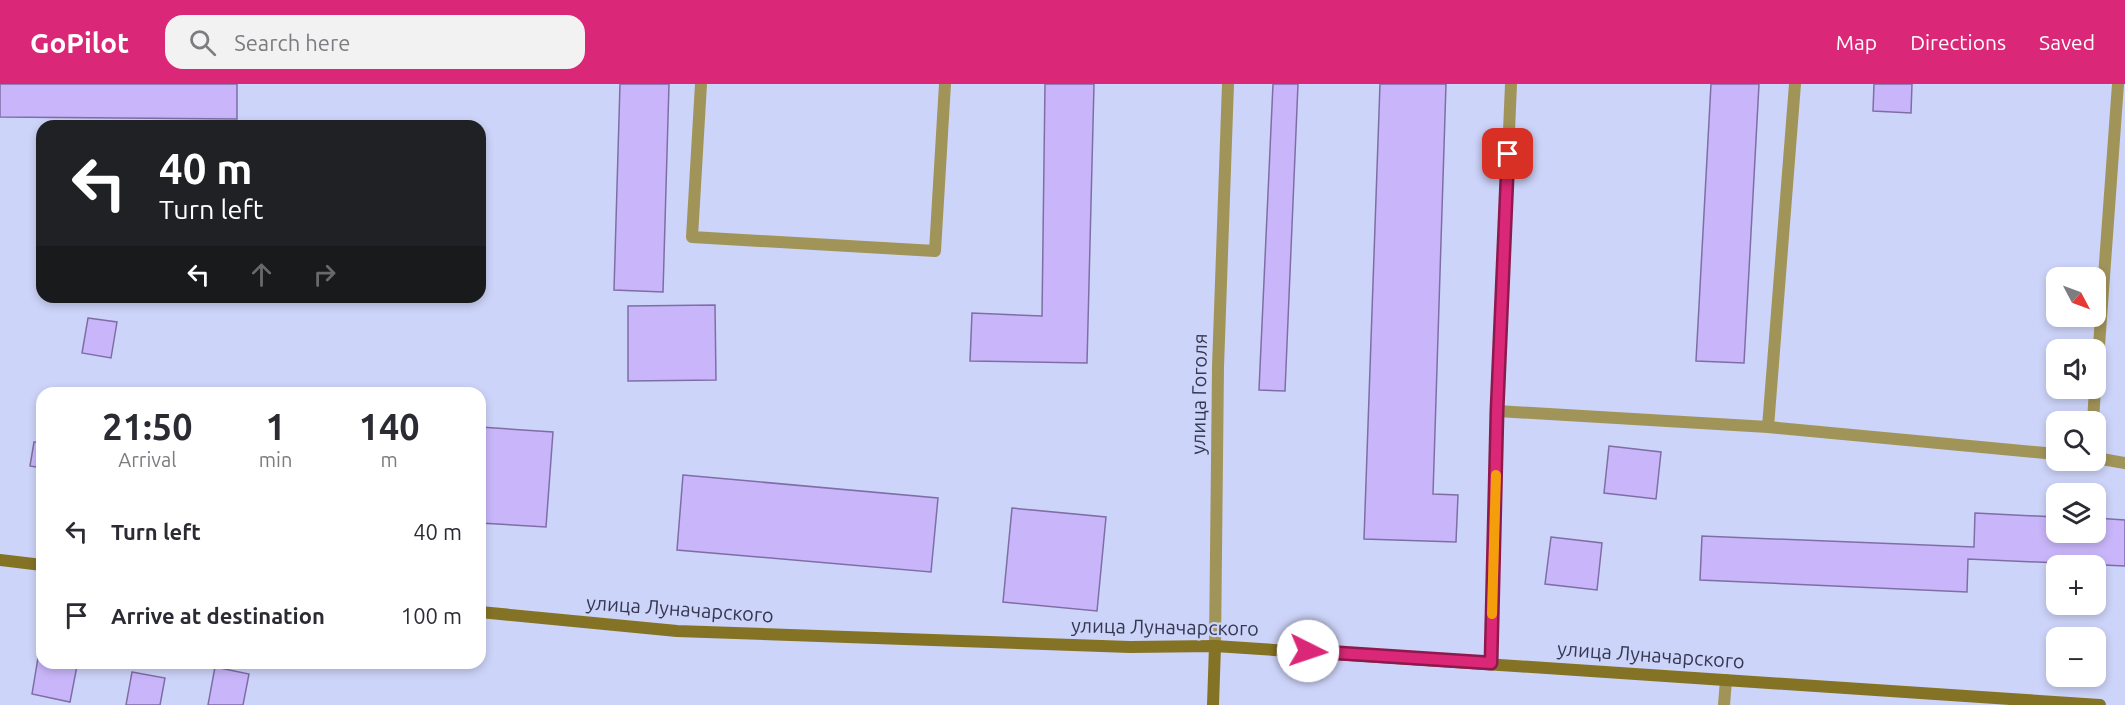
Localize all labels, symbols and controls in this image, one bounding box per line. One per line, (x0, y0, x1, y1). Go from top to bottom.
search box (165, 15, 585, 69)
icon: search (186, 26, 219, 59)
text: GoPilot (30, 27, 129, 58)
text: Search here (234, 30, 350, 55)
text: Map (1836, 30, 1877, 54)
text: Directions (1910, 30, 2006, 54)
text: Saved (2039, 30, 2095, 54)
pin (1482, 128, 1533, 179)
icon: arrive (1491, 137, 1524, 170)
icon: left (60, 144, 138, 222)
text: 40 m (159, 145, 253, 192)
text: Turn left (159, 194, 263, 224)
icon: left (182, 258, 215, 291)
icon: ahead (245, 258, 278, 291)
icon: right (308, 258, 341, 291)
north arrow (2046, 267, 2106, 327)
map controls (2046, 267, 2106, 687)
street label: улица Гоголя (1186, 333, 1211, 455)
button: sound (2046, 339, 2106, 399)
text: 21:50 (102, 406, 192, 447)
text: 1 (265, 406, 286, 447)
text: 140 (359, 406, 420, 447)
button: search (2046, 411, 2106, 471)
text: Arrival (118, 448, 177, 471)
text: min (259, 448, 292, 471)
text: m (381, 448, 398, 471)
button: layers (2046, 483, 2106, 543)
icon: left (60, 515, 93, 548)
text: Turn left (111, 519, 201, 544)
text: 40 m (413, 519, 462, 544)
button: + (2046, 555, 2106, 615)
street label: улица Луначарского (586, 590, 775, 627)
icon: arrive (60, 599, 93, 632)
text: Arrive at destination (111, 603, 325, 628)
text: 100 m (401, 603, 462, 628)
street label: улица Луначарского (1071, 613, 1259, 640)
position arrow (1276, 619, 1340, 683)
button: − (2046, 627, 2106, 687)
street label: улица Луначарского (1557, 636, 1746, 673)

